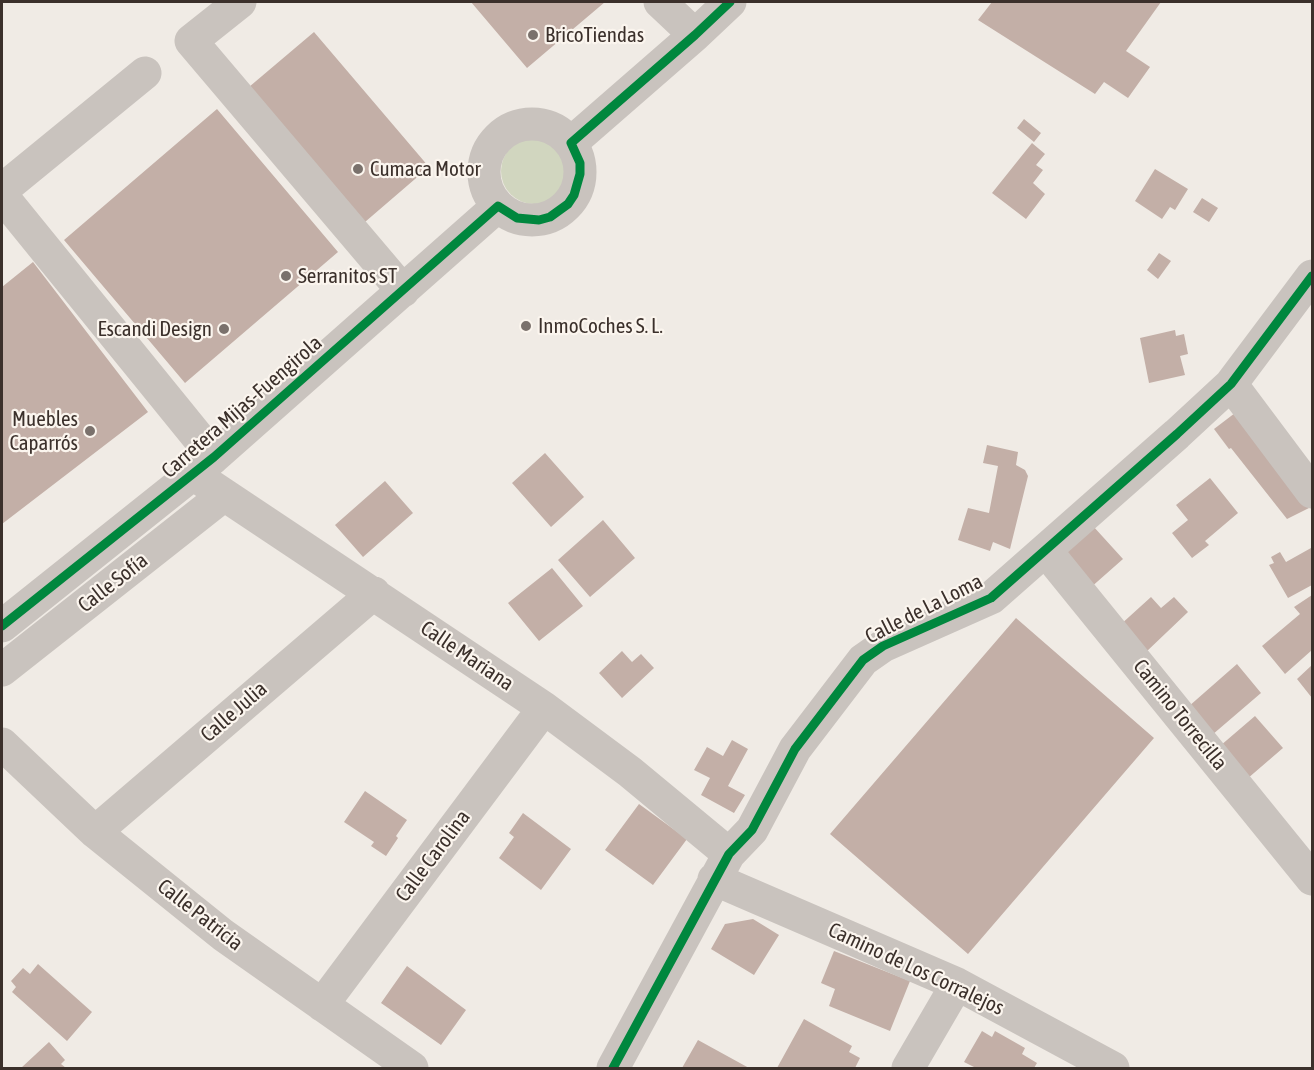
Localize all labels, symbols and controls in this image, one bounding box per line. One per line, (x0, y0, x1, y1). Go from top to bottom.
place label: BricoTiendas (545, 22, 644, 48)
marker: BricoTiendas (526, 28, 540, 42)
place label: Cumaca Motor (370, 156, 481, 182)
marker: Cumaca Motor (351, 162, 365, 176)
place label: Serranitos ST (298, 263, 397, 289)
marker: Serranitos ST (279, 269, 293, 283)
place label: InmoCoches S. L. (538, 313, 663, 339)
place label: Escandi Design (98, 316, 212, 342)
marker: InmoCoches S. L. (519, 319, 533, 333)
marker: Escandi Design (217, 322, 231, 336)
street label: Carretera Mijas-Fuengirola (157, 330, 327, 484)
place label: Muebles Caparrós (9, 406, 78, 456)
marker: Muebles Caparrós (83, 424, 97, 438)
street label: Calle Sofía (73, 548, 153, 618)
street label: Calle de La Loma (861, 569, 987, 649)
street label: Calle Mariana (416, 616, 518, 696)
street label: Camino Torrecilla (1128, 655, 1232, 775)
street label: Calle Julia (196, 676, 272, 748)
street label: Calle Carolina (390, 805, 476, 907)
street label: Calle Patricia (152, 874, 248, 956)
street label: Camino de Los Corralejos (824, 917, 1008, 1021)

